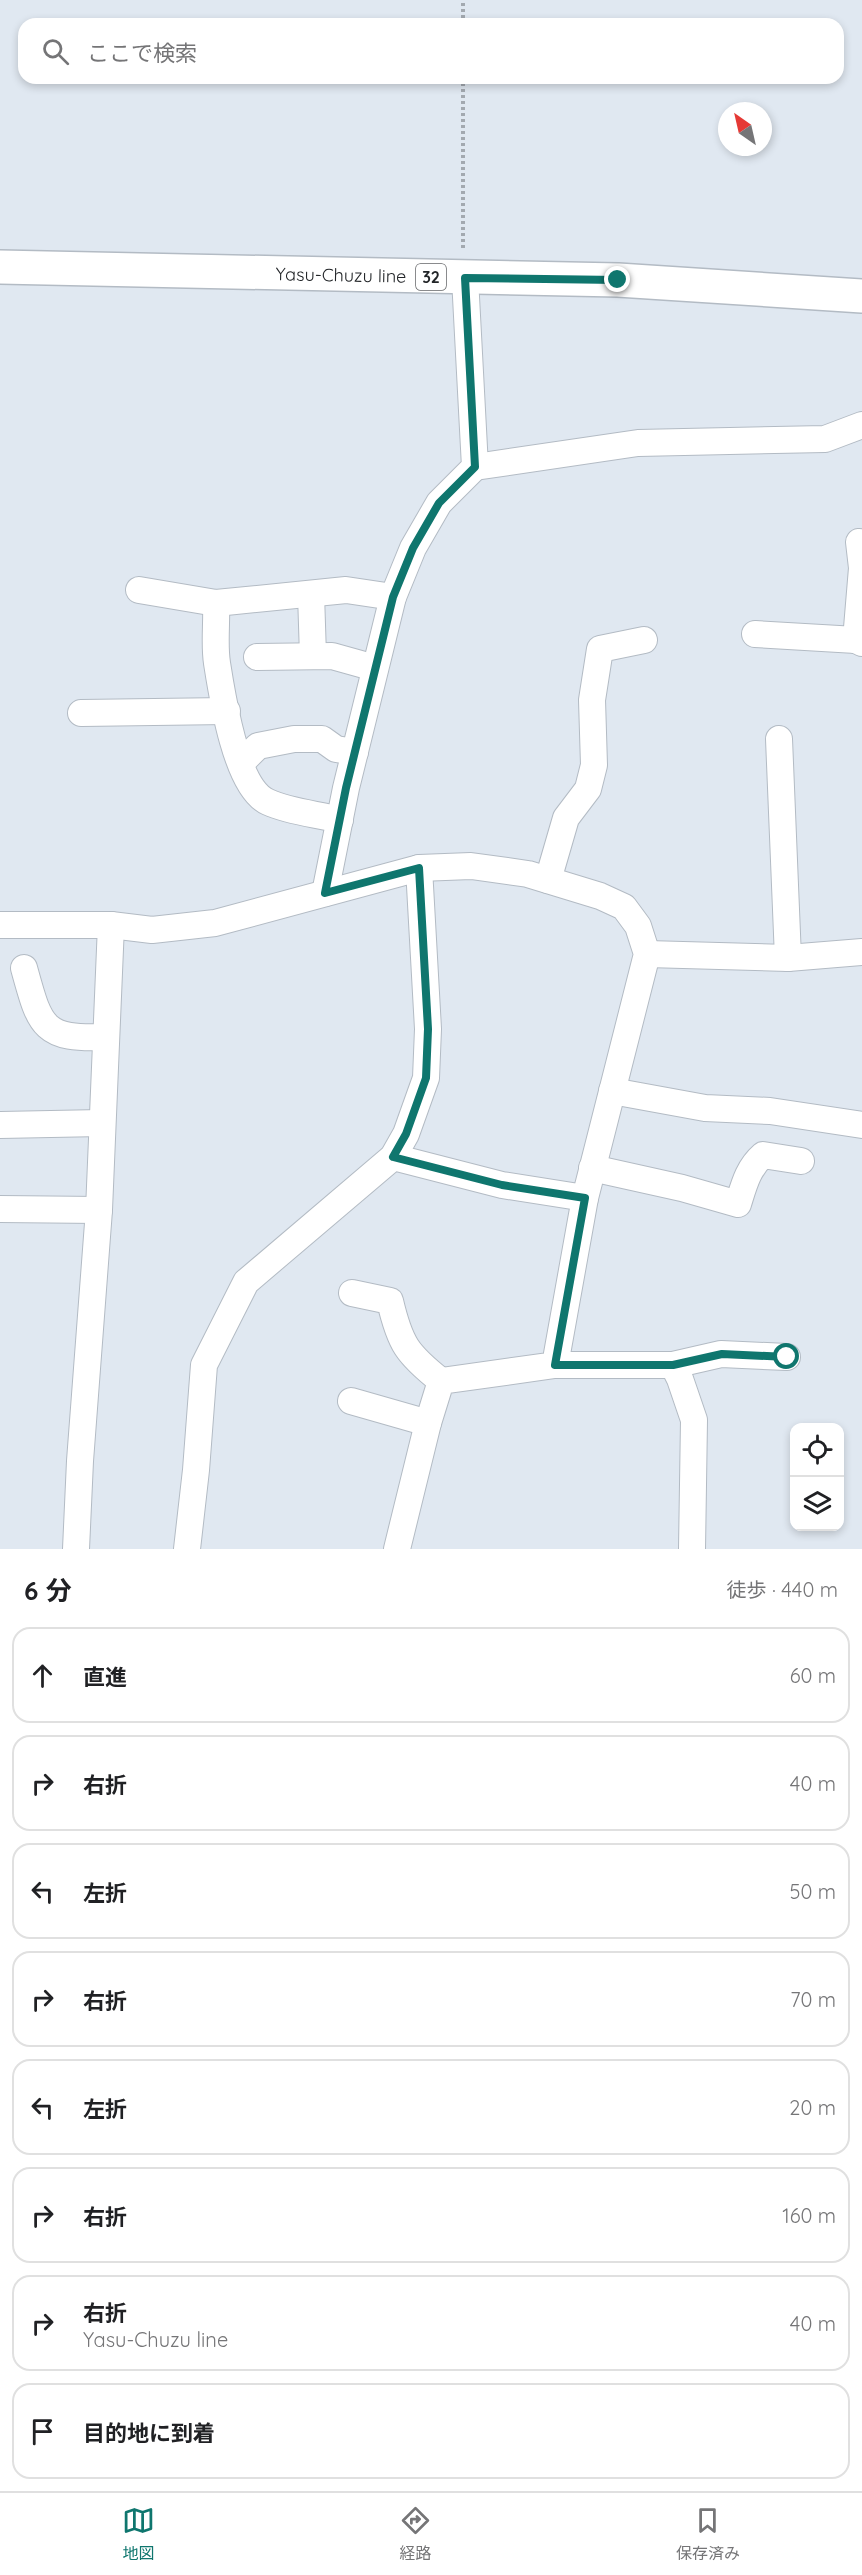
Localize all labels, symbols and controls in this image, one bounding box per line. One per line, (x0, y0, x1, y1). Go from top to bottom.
search box (18, 18, 844, 84)
icon: search (39, 35, 72, 68)
text: ここで検索 (87, 39, 197, 67)
north arrow (718, 102, 772, 156)
street label: Yasu-Chuzu line (275, 262, 407, 288)
road number: 32 (416, 264, 446, 290)
route end (604, 266, 630, 292)
route start (773, 1343, 799, 1369)
map controls (790, 1423, 844, 1531)
button: locate (790, 1423, 844, 1477)
button: layers (790, 1477, 844, 1531)
text: 6 分 (24, 1574, 72, 1607)
text: 徒歩 · 440 m (727, 1577, 838, 1602)
icon: ahead (26, 1659, 59, 1692)
text: 直進 (83, 1663, 127, 1691)
text: 60 m (790, 1663, 836, 1688)
icon: right (26, 1767, 59, 1800)
text: 右折 (83, 1771, 127, 1799)
text: 40 m (790, 1771, 836, 1796)
icon: left (26, 1875, 59, 1908)
text: 左折 (83, 1879, 127, 1907)
text: 50 m (790, 1879, 836, 1904)
icon: right (26, 1983, 59, 2016)
text: 右折 (83, 1987, 127, 2015)
text: 70 m (790, 1987, 836, 2012)
icon: left (26, 2091, 59, 2124)
text: 左折 (83, 2095, 127, 2123)
text: 20 m (789, 2095, 836, 2120)
icon: right (26, 2199, 59, 2232)
text: 右折 (83, 2203, 127, 2231)
text: 160 m (782, 2203, 836, 2228)
text: 右折 (83, 2299, 127, 2327)
icon: right (26, 2307, 59, 2340)
text: 40 m (790, 2311, 836, 2336)
text: Yasu-Chuzu line (83, 2327, 228, 2352)
icon: arrive (26, 2415, 59, 2448)
text: 目的地に到着 (83, 2419, 215, 2447)
tab: 地図 (122, 2504, 155, 2564)
tab: 経路 (399, 2504, 432, 2564)
tab: 保存済み (676, 2504, 740, 2564)

